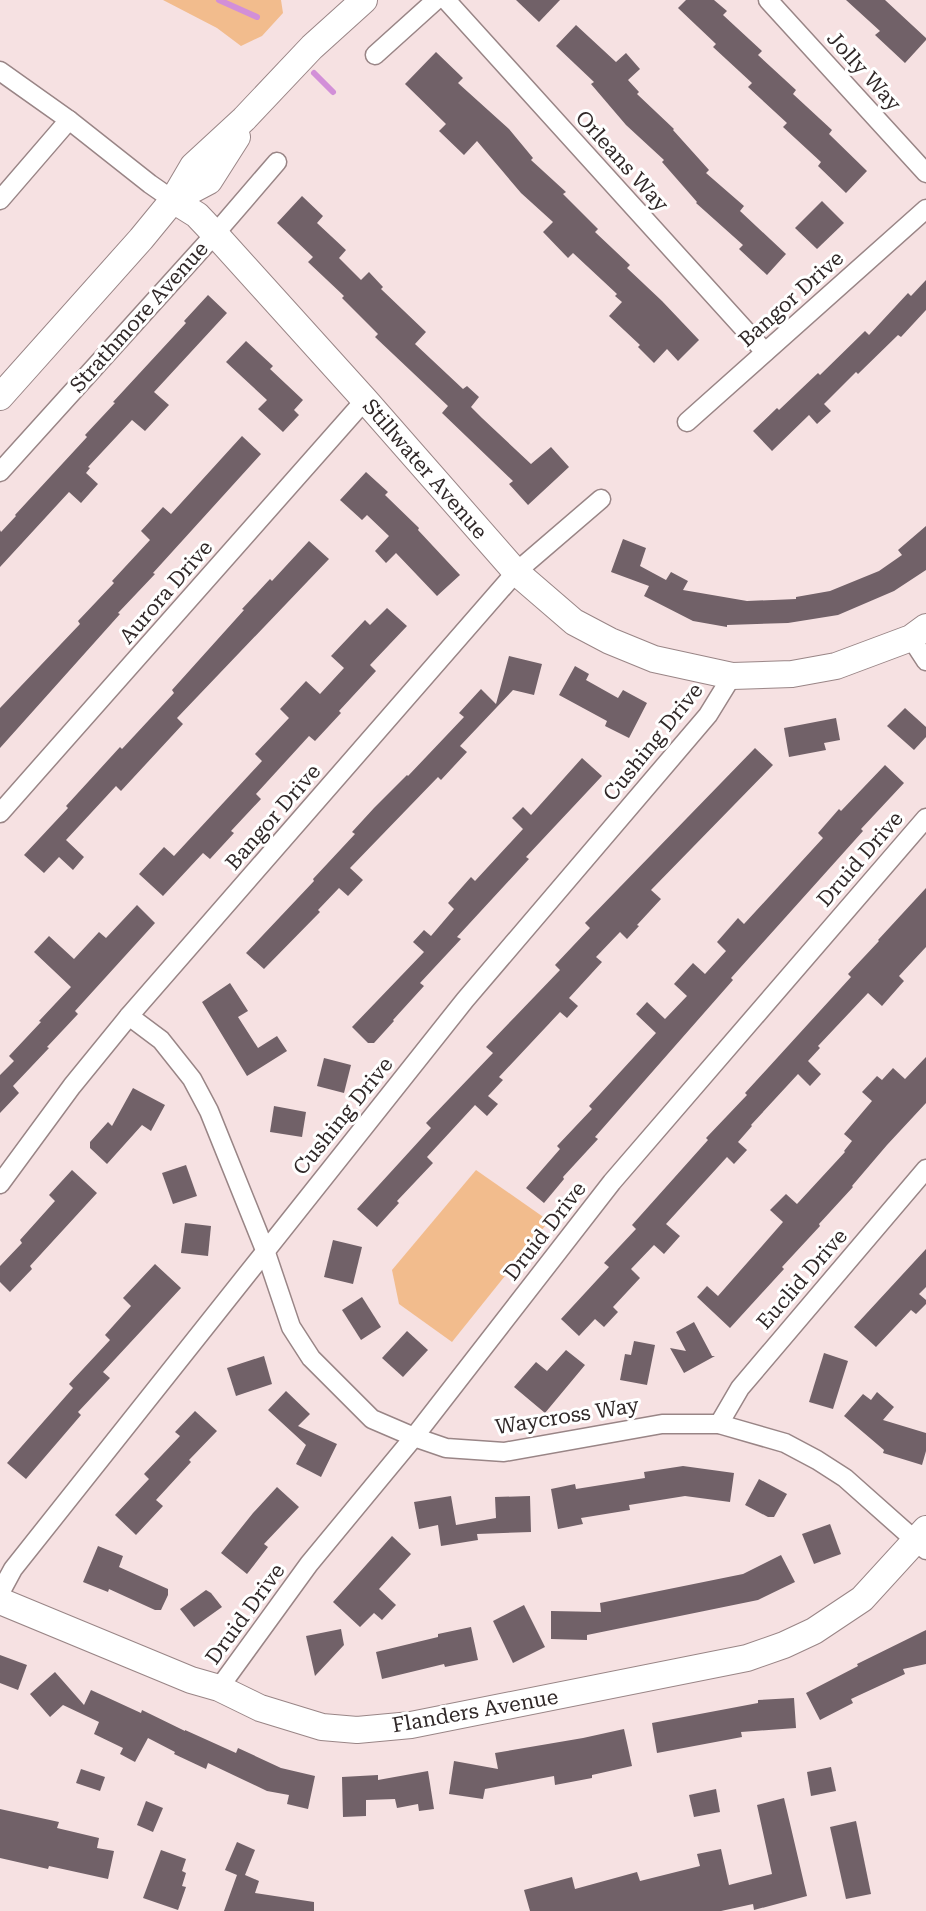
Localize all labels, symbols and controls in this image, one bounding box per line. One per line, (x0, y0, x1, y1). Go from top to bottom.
street label: Jolly Way (822, 26, 906, 116)
street label: Orleans Way (571, 106, 674, 217)
street label: Strathmore Avenue (65, 237, 213, 397)
street label: Bangor Drive (734, 246, 848, 352)
street label: Stillwater Avenue (358, 394, 492, 544)
street label: Aurora Drive (115, 536, 217, 648)
street label: Cushing Drive (598, 678, 708, 806)
street label: Bangor Drive (221, 759, 325, 875)
street label: Druid Drive (812, 806, 908, 912)
street label: Cushing Drive (288, 1052, 398, 1180)
street label: Druid Drive (499, 1177, 591, 1285)
street label: Euclid Drive (752, 1224, 852, 1334)
street label: Waycross Way (493, 1393, 641, 1439)
street label: Druid Drive (201, 1559, 289, 1669)
street label: Flanders Avenue (390, 1685, 560, 1737)

